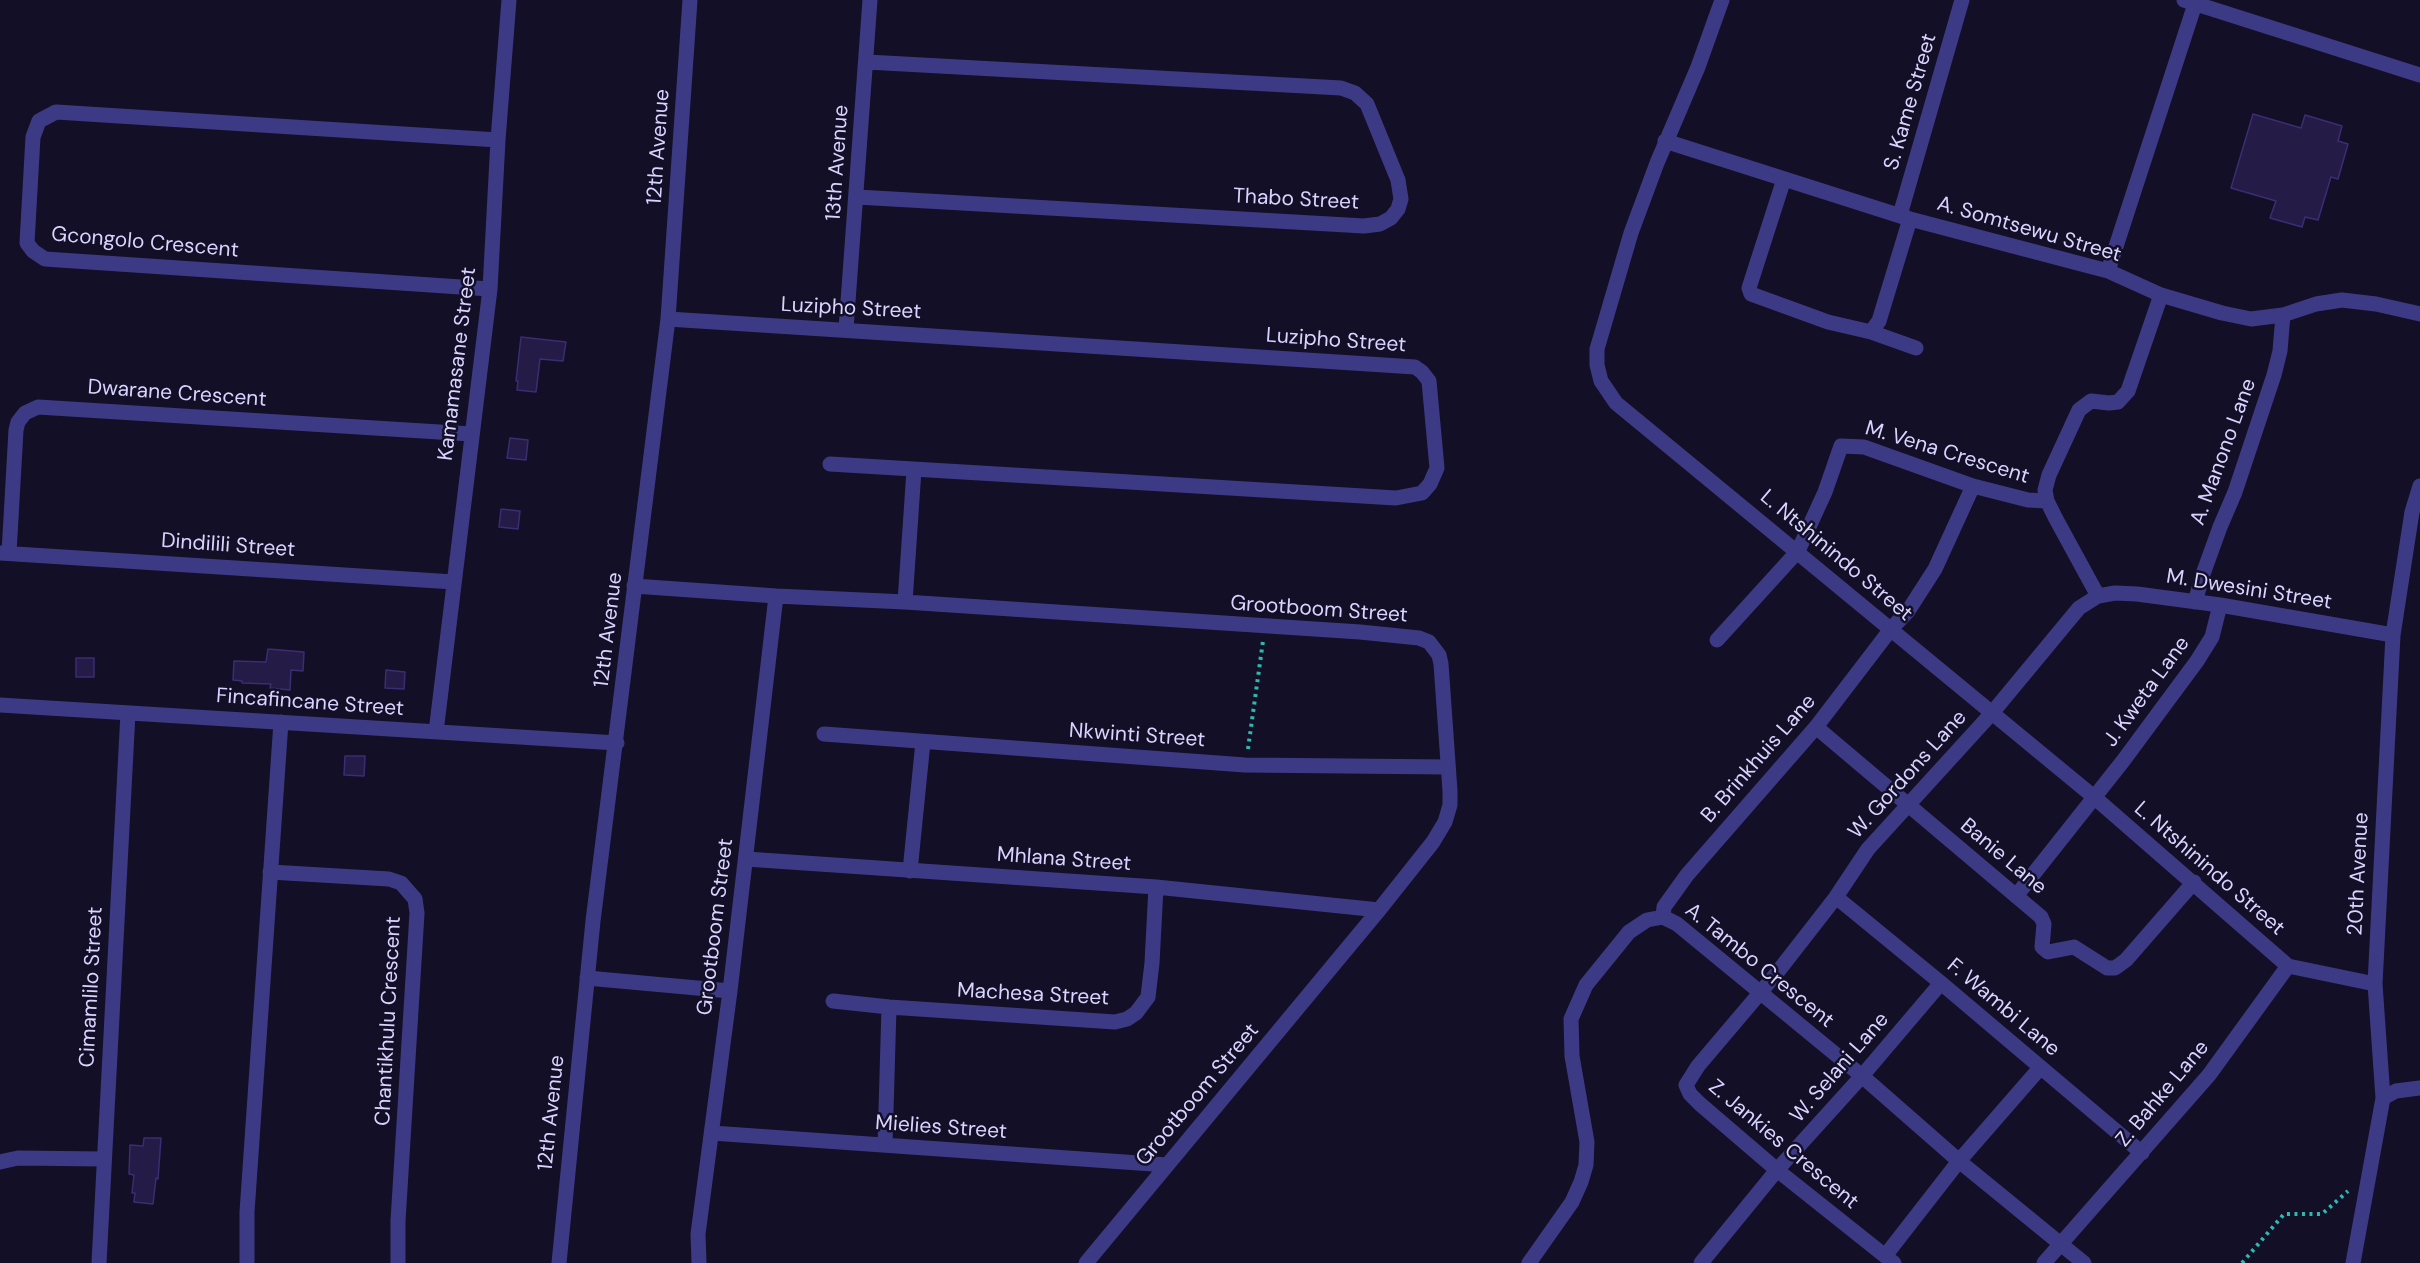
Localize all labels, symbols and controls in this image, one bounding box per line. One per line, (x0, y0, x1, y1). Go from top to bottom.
street label: S. Kame Street (1879, 31, 1943, 173)
street label: 12th Avenue (642, 88, 676, 206)
street label: 13th Avenue (821, 104, 855, 222)
street label: Thabo Street (1232, 184, 1360, 216)
street label: A. Somtsewu Street (1934, 192, 2124, 268)
street label: Gcongolo Crescent (50, 222, 240, 264)
street label: Kamamasane Street (434, 266, 482, 462)
street label: Luzipho Street (780, 293, 922, 325)
street label: Luzipho Street (1265, 324, 1407, 358)
street label: Dwarane Crescent (87, 375, 267, 413)
street label: A. Manono Lane (2186, 375, 2262, 529)
street label: M. Vena Crescent (1862, 416, 2032, 490)
street label: L. Ntshinindo Street (1755, 485, 1917, 627)
street label: Dindilili Street (160, 529, 296, 563)
street label: M. Dwesini Street (2164, 564, 2334, 616)
street label: 12th Avenue (589, 571, 629, 689)
street label: Grootboom Street (1229, 591, 1409, 629)
street label: J. Kweta Lane (2098, 632, 2196, 752)
street label: Fincafincane Street (215, 684, 405, 722)
street label: B. Brinkhuis Lane (1696, 690, 1822, 828)
street label: W. Gordons Lane (1844, 705, 1972, 845)
street label: Nkwinti Street (1068, 719, 1206, 753)
street label: L. Ntshinindo Street (2129, 797, 2289, 941)
street label: 20th Avenue (2343, 812, 2375, 936)
street label: Banie Lane (1955, 814, 2051, 900)
street label: Grootboom Street (693, 837, 739, 1017)
street label: Mhlana Street (996, 843, 1132, 877)
street label: A. Tambo Crescent (1679, 898, 1839, 1034)
street label: Cimamlilo Street (75, 906, 109, 1068)
street label: Chantikhulu Crescent (371, 915, 407, 1127)
street label: F. Wambi Lane (1942, 954, 2064, 1062)
street label: Machesa Street (956, 978, 1110, 1012)
street label: W. Selani Lane (1785, 1008, 1895, 1128)
street label: Grootboom Street (1131, 1019, 1265, 1171)
street label: Z. Bahke Lane (2111, 1036, 2215, 1152)
street label: 12th Avenue (533, 1054, 571, 1172)
street label: Z. Jankies Crescent (1703, 1075, 1863, 1215)
street label: Mielies Street (874, 1111, 1008, 1145)

